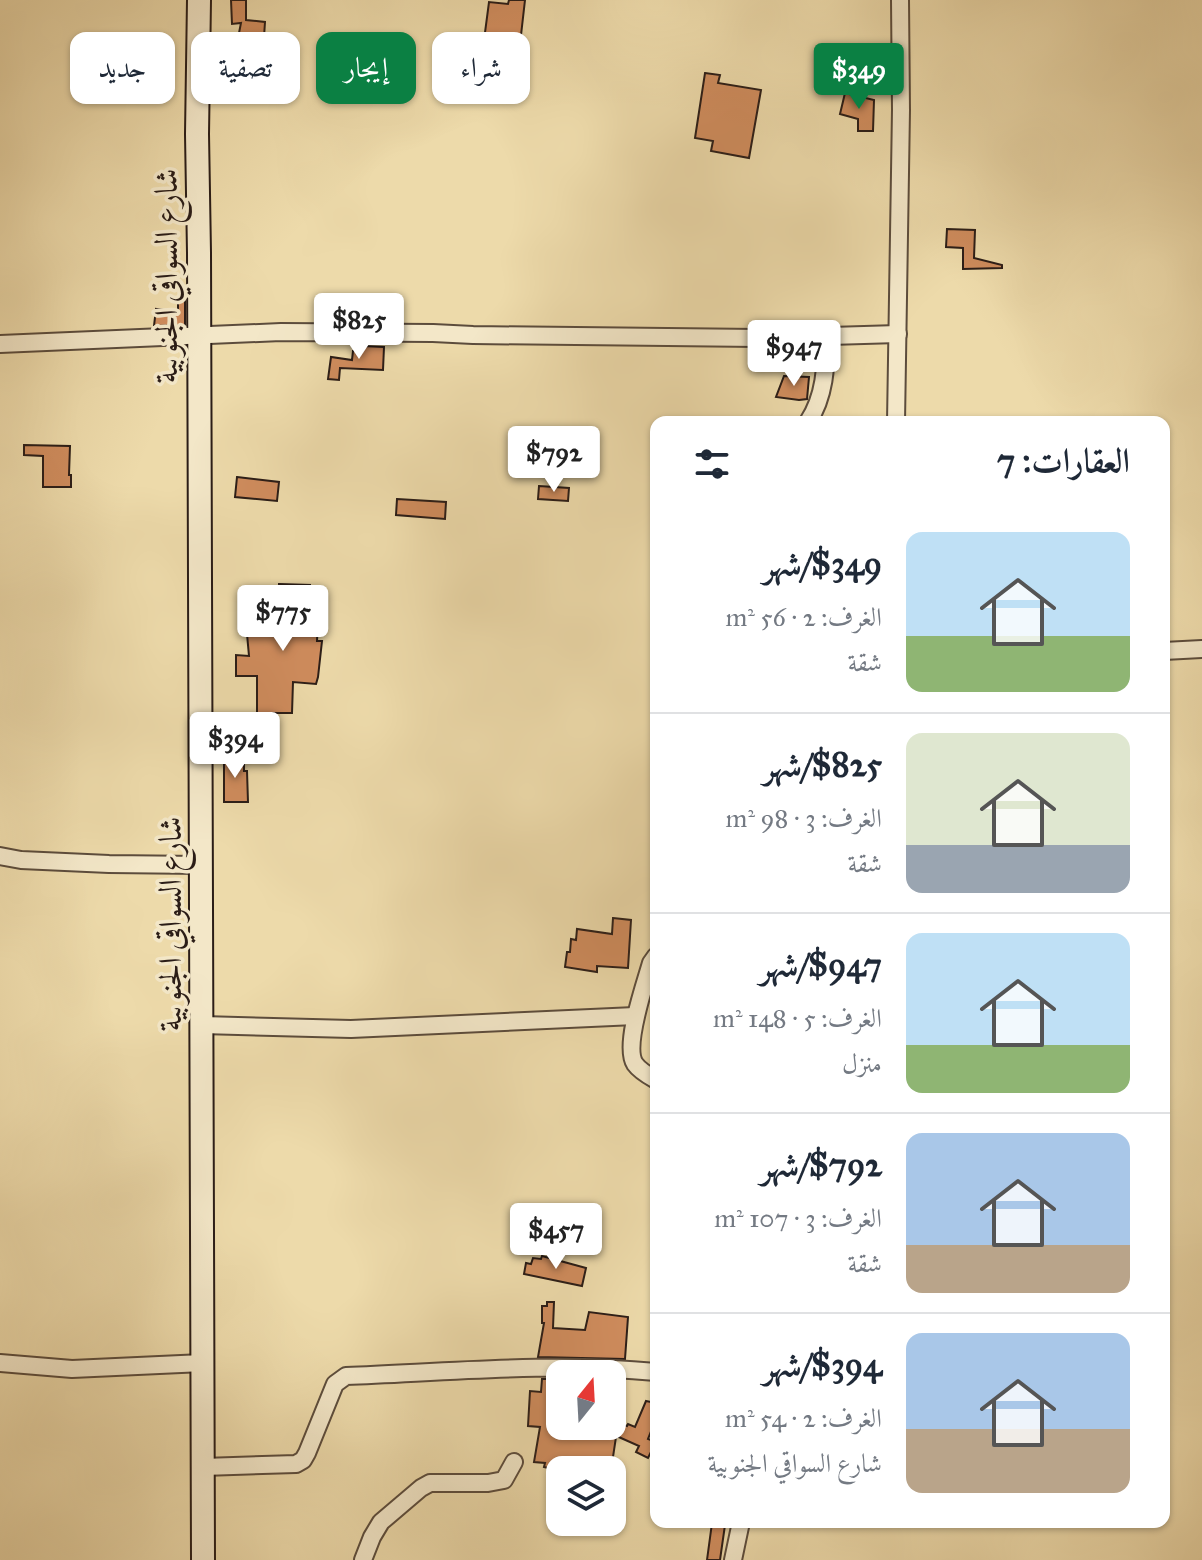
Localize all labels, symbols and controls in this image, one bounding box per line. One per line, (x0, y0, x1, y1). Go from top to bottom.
chip: جديد (70, 32, 175, 104)
chip: تصفية (191, 32, 300, 104)
chip: إيجار (316, 32, 416, 104)
chip: شراء (432, 32, 530, 104)
pin: $349 (812, 43, 906, 111)
text: $349 (832, 53, 886, 85)
street label: شارع السواقي الجنوبية (147, 169, 193, 383)
pin: $825 (312, 293, 406, 361)
text: $825 (332, 303, 386, 335)
pin: $947 (747, 320, 841, 388)
text: $947 (766, 330, 822, 362)
pin: $792 (507, 426, 601, 494)
text: $792 (526, 436, 582, 468)
text: العقارات: 7 (997, 440, 1130, 481)
icon: filters (690, 442, 734, 486)
text: $349/شهر (763, 543, 882, 584)
icon: home (970, 564, 1066, 660)
pin: $775 (236, 585, 330, 653)
text: $775 (255, 595, 311, 627)
text: الغرف: 2 · 56 m² (726, 601, 882, 633)
text: شقة (848, 646, 882, 678)
pin: $394 (188, 712, 282, 780)
text: $394 (208, 722, 262, 754)
text: $825/شهر (763, 744, 882, 785)
icon: home (970, 765, 1066, 861)
text: الغرف: 3 · 98 m² (726, 802, 882, 834)
street label: شارع السواقي الجنوبية (151, 817, 197, 1031)
text: شقة (848, 847, 882, 879)
text: $947/شهر (760, 944, 882, 985)
icon: home (970, 965, 1066, 1061)
text: الغرف: 5 · 148 m² (713, 1002, 882, 1034)
text: منزل (842, 1047, 882, 1079)
text: $792/شهر (760, 1144, 882, 1185)
icon: home (970, 1165, 1066, 1261)
text: الغرف: 3 · 107 m² (714, 1202, 882, 1234)
pin: $457 (509, 1203, 603, 1271)
text: $457 (528, 1213, 584, 1245)
text: شقة (848, 1247, 882, 1279)
text: $394/شهر (763, 1344, 882, 1385)
north arrow (546, 1360, 626, 1440)
map controls (546, 1360, 626, 1536)
icon: home (970, 1365, 1066, 1461)
text: الغرف: 2 · 54 m² (725, 1402, 882, 1434)
text: شارع السواقي الجنوبية (707, 1447, 882, 1479)
button: layers (546, 1456, 626, 1536)

